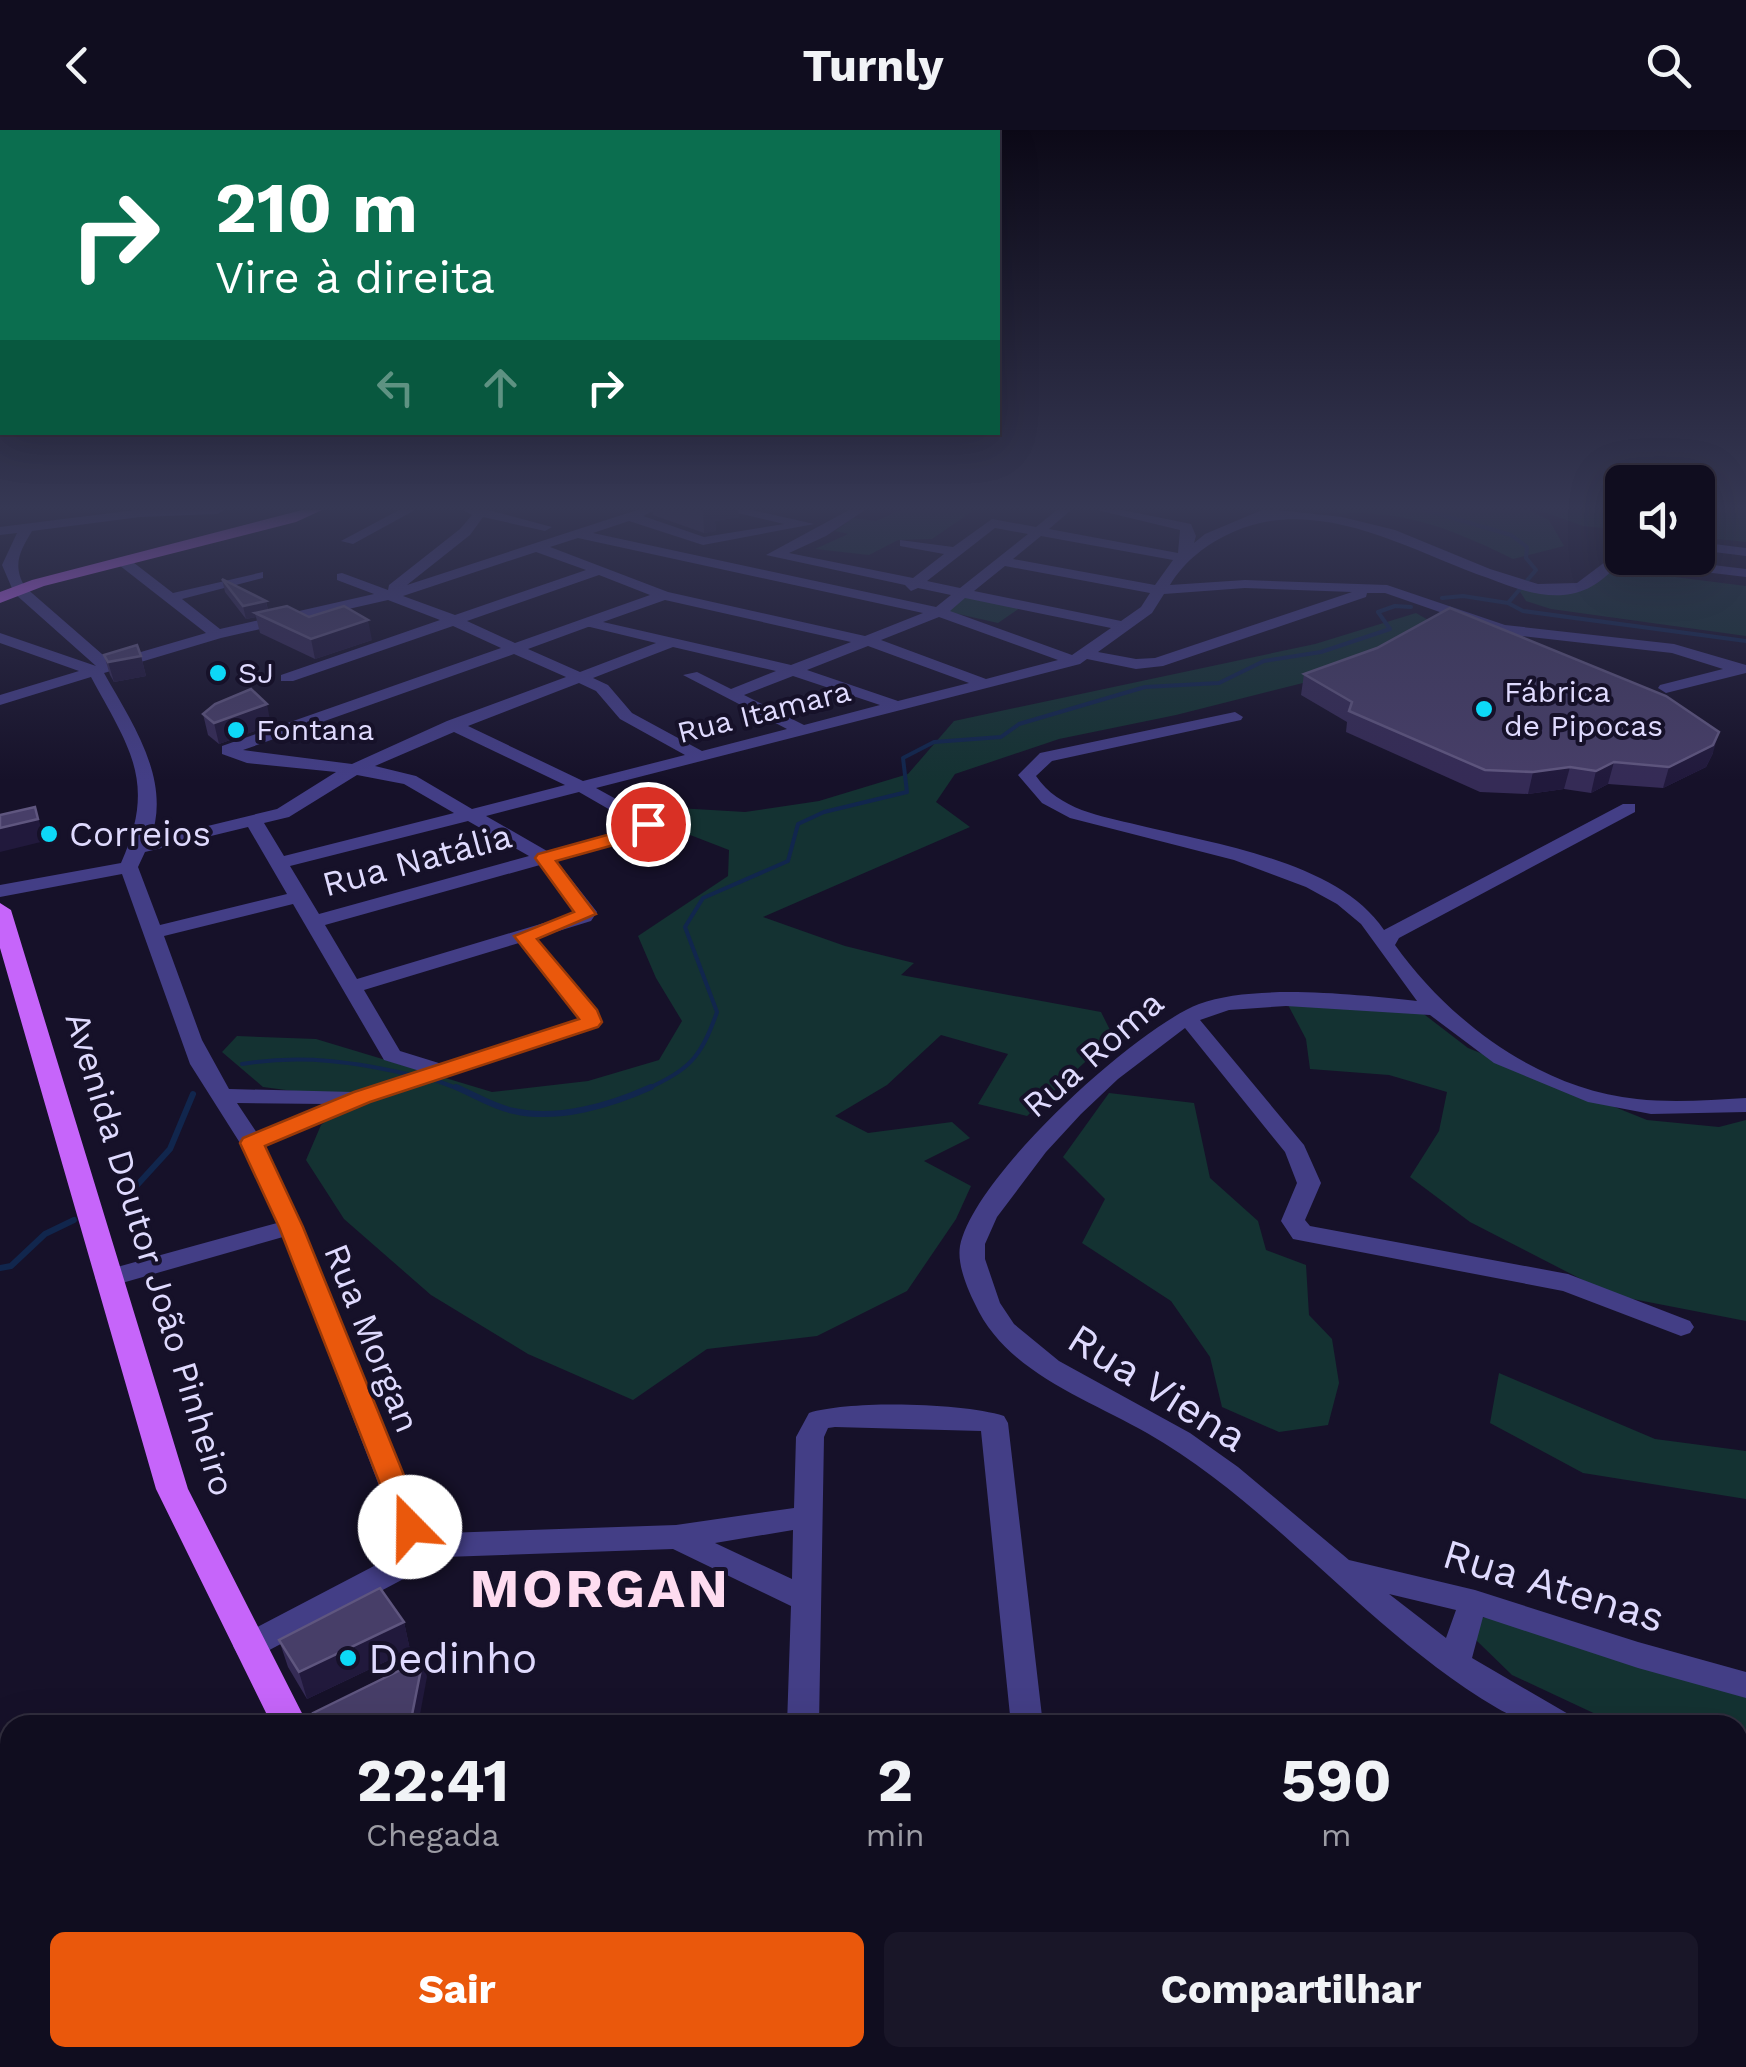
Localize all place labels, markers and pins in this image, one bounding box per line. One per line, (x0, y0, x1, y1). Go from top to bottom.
place label: SJ (238, 655, 274, 690)
marker: SJ (207, 662, 229, 684)
place label: Fábrica de Pipocas (1504, 674, 1663, 743)
marker: Fábrica de Pipocas (1473, 698, 1495, 720)
place label: Fontana (256, 712, 374, 747)
marker: Fontana (225, 719, 247, 741)
pin (606, 782, 691, 867)
place label: Correios (69, 813, 211, 855)
marker: Correios (38, 823, 60, 845)
place label: Dedinho (368, 1634, 537, 1683)
marker: Dedinho (337, 1647, 359, 1669)

